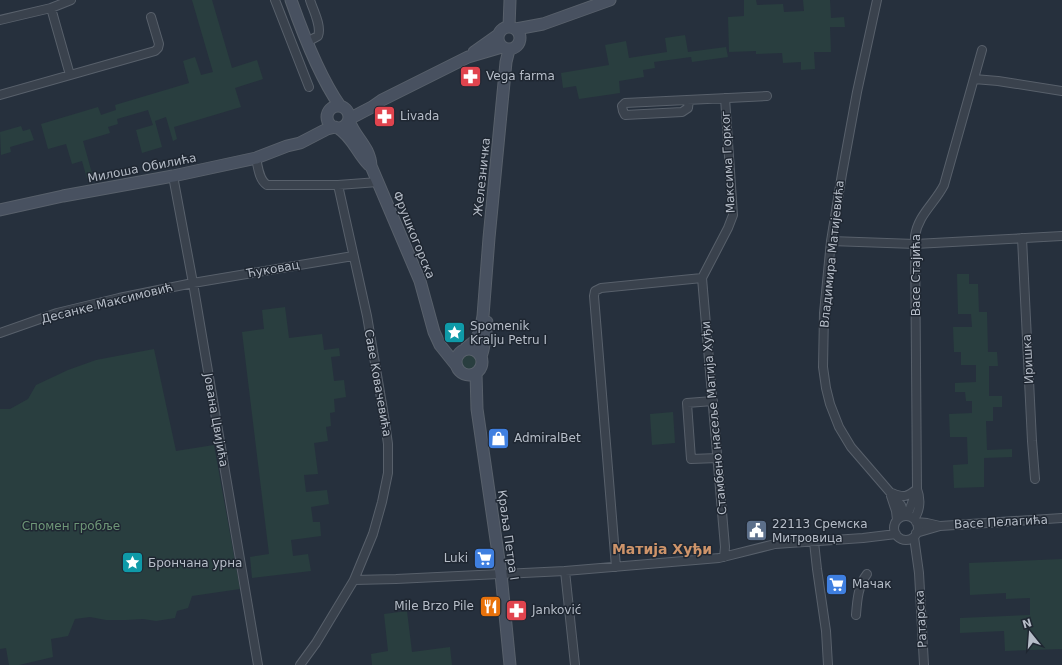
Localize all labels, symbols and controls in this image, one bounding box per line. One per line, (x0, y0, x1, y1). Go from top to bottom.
pharmacy icon: Vega farma (457, 63, 483, 89)
place label: Vega farma (486, 69, 555, 83)
pharmacy icon: Livada (372, 103, 398, 129)
place label: Livada (400, 109, 439, 123)
street label: Максима Горког (718, 110, 738, 214)
street label: Железничка (471, 137, 493, 217)
street label: Милоша Обилића (86, 151, 198, 185)
street label: Владимира Матијевића (817, 180, 847, 328)
street label: Фрушкогорска (390, 189, 438, 281)
street label: Васе Стајића (909, 234, 923, 316)
street label: Ћуковац (244, 257, 301, 281)
street label: Десанке Максимовић (40, 280, 174, 326)
place label: Spomenik Kralju Petru I (470, 319, 547, 347)
place icon: Spomenik Kralju Petru I (442, 320, 468, 346)
street label: Стамбено насеље Матија Хуђи (699, 321, 729, 515)
street label: Саве Ковачевића (362, 328, 394, 438)
street label: Иришка (1020, 334, 1036, 384)
street label: Јована Цвијића (201, 371, 231, 468)
shop icon: AdmiralBet (486, 425, 512, 451)
place label: AdmiralBet (514, 431, 581, 445)
street label: Краља Петра I (495, 489, 521, 581)
street label: Васе Пелагића (954, 513, 1048, 531)
place label: 22113 Сремска Митровица (772, 517, 868, 545)
public building icon: 22113 Сремска Митровица (744, 518, 770, 544)
park label: Спомен гробље (22, 519, 120, 533)
district label: Матија Хуђи (612, 541, 712, 558)
supermarket icon: Luki (471, 545, 497, 571)
place icon: Брончана урна (119, 550, 145, 576)
place label: Luki (444, 551, 468, 565)
place label: Брончана урна (148, 556, 242, 570)
supermarket icon: Мачак (824, 571, 850, 597)
place label: Мачак (852, 577, 891, 591)
street label: Ратарска (912, 590, 930, 648)
restaurant icon: Mile Brzo Pile (477, 593, 503, 619)
pharmacy icon: Janković (504, 597, 530, 623)
place label: Mile Brzo Pile (394, 599, 474, 613)
place label: Janković (531, 603, 581, 617)
north arrow (1010, 613, 1050, 653)
text: N (1021, 616, 1034, 631)

